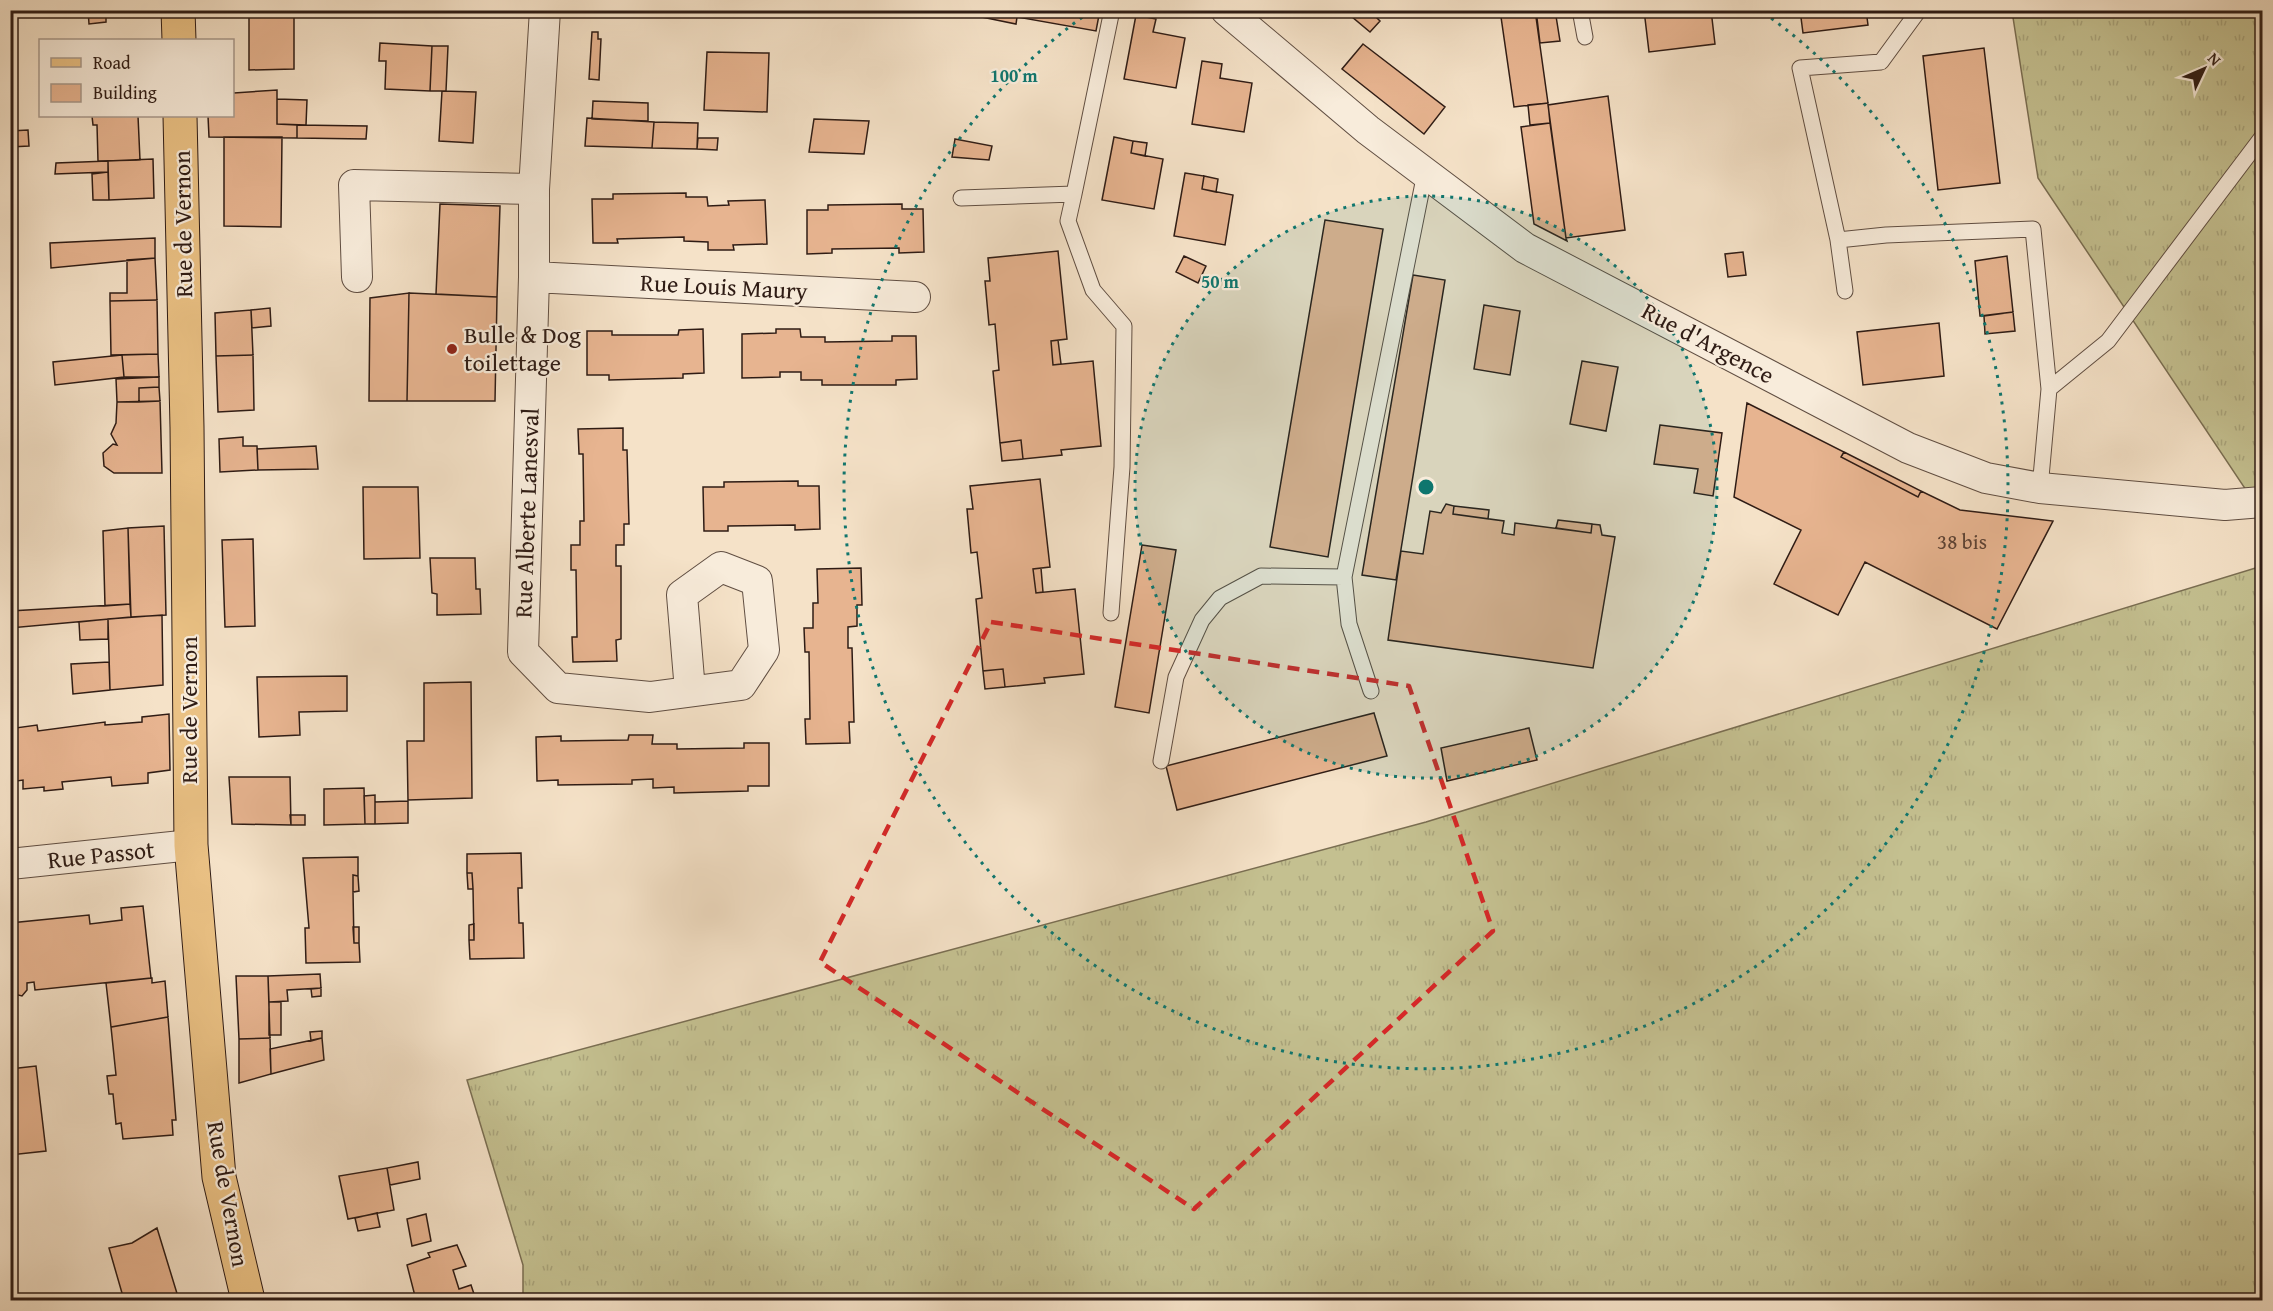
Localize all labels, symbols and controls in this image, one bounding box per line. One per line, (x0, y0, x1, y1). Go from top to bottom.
legend (39, 39, 234, 117)
north arrow (2174, 39, 2234, 99)
text: N (2202, 46, 2227, 71)
text: Road (93, 49, 131, 76)
text: 100 m (990, 62, 1038, 89)
text: Building (93, 79, 157, 106)
street label: Rue de Vernon (164, 150, 201, 298)
street label: Rue Louis Maury (639, 265, 809, 308)
text: 50 m (1201, 268, 1240, 295)
street label: Rue d'Argence (1636, 293, 1781, 392)
place label: Bulle & Dog toilettage (464, 317, 581, 380)
marker: Bulle & Dog toilettage (445, 342, 459, 356)
street label: Rue Alberte Lanesval (505, 407, 548, 619)
centre of rings (1416, 477, 1436, 497)
house number: 38 bis (1937, 526, 1987, 557)
street label: Rue de Vernon (171, 636, 206, 784)
street label: Rue Passot (46, 831, 157, 878)
street label: Rue de Vernon (198, 1118, 259, 1270)

